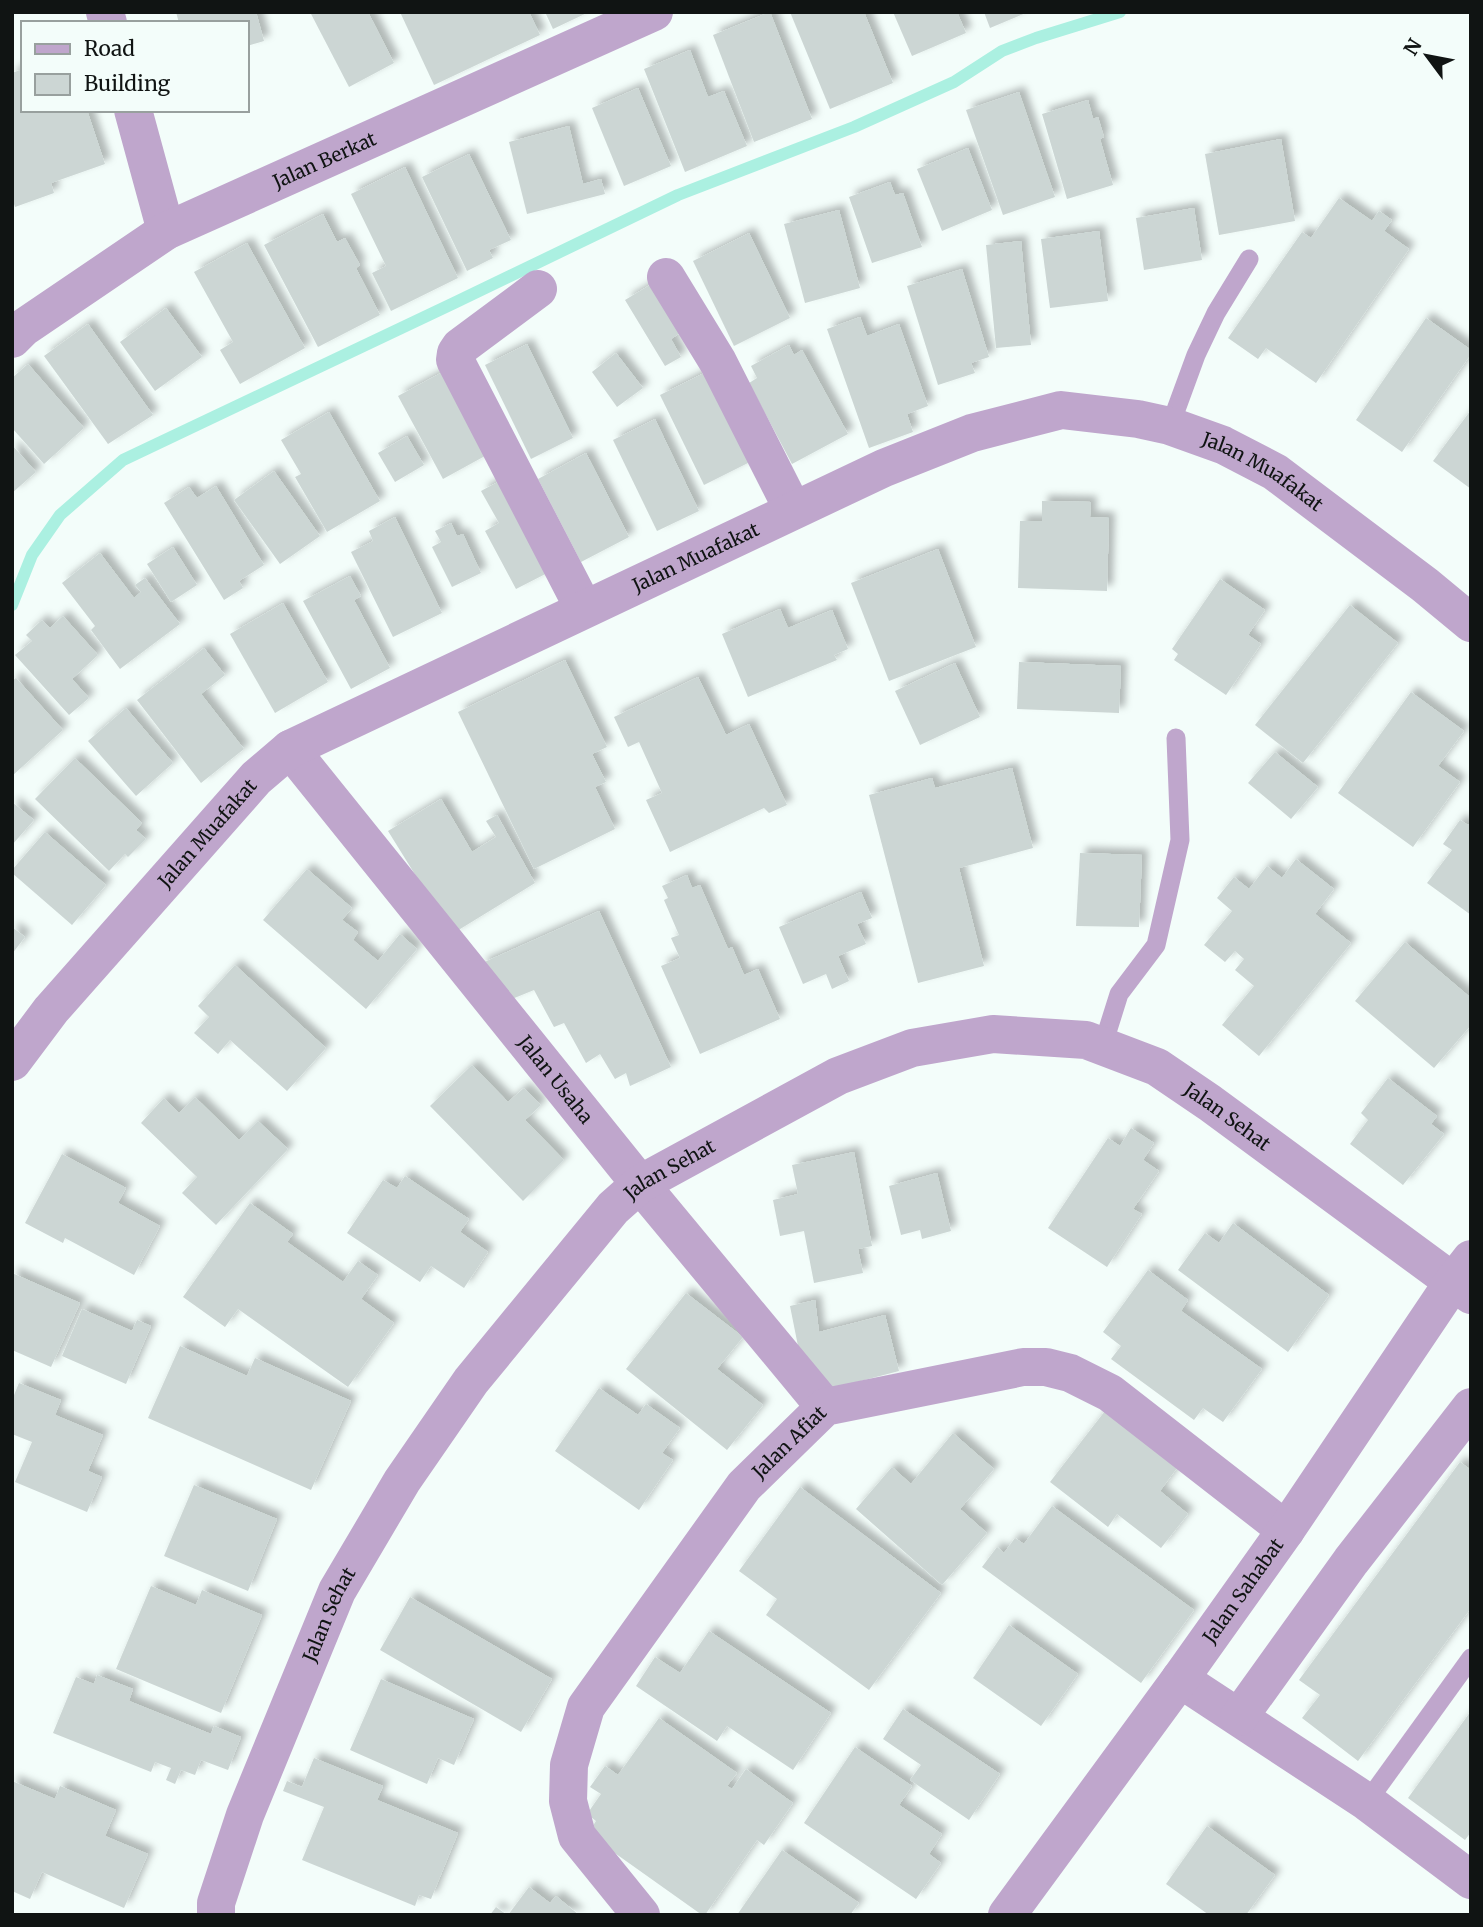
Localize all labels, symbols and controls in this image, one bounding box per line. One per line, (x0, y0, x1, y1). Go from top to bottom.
legend (21, 21, 248, 112)
north arrow (1392, 21, 1462, 91)
text: N (1398, 34, 1427, 60)
text: Road (84, 35, 135, 62)
text: Building (84, 70, 171, 97)
street label: Jalan Berkat (268, 126, 380, 194)
street label: Jalan Muafakat (1198, 426, 1329, 517)
street label: Jalan Muafakat (627, 517, 763, 598)
street label: Jalan Muafakat (152, 773, 262, 893)
street label: Jalan Usaha (513, 1030, 598, 1128)
street label: Jalan Sehat (1179, 1076, 1276, 1156)
street label: Jalan Sehat (618, 1133, 720, 1205)
street label: Jalan Afiat (746, 1400, 832, 1484)
street label: Jalan Sahabat (1197, 1533, 1289, 1649)
street label: Jalan Sehat (297, 1562, 361, 1666)

